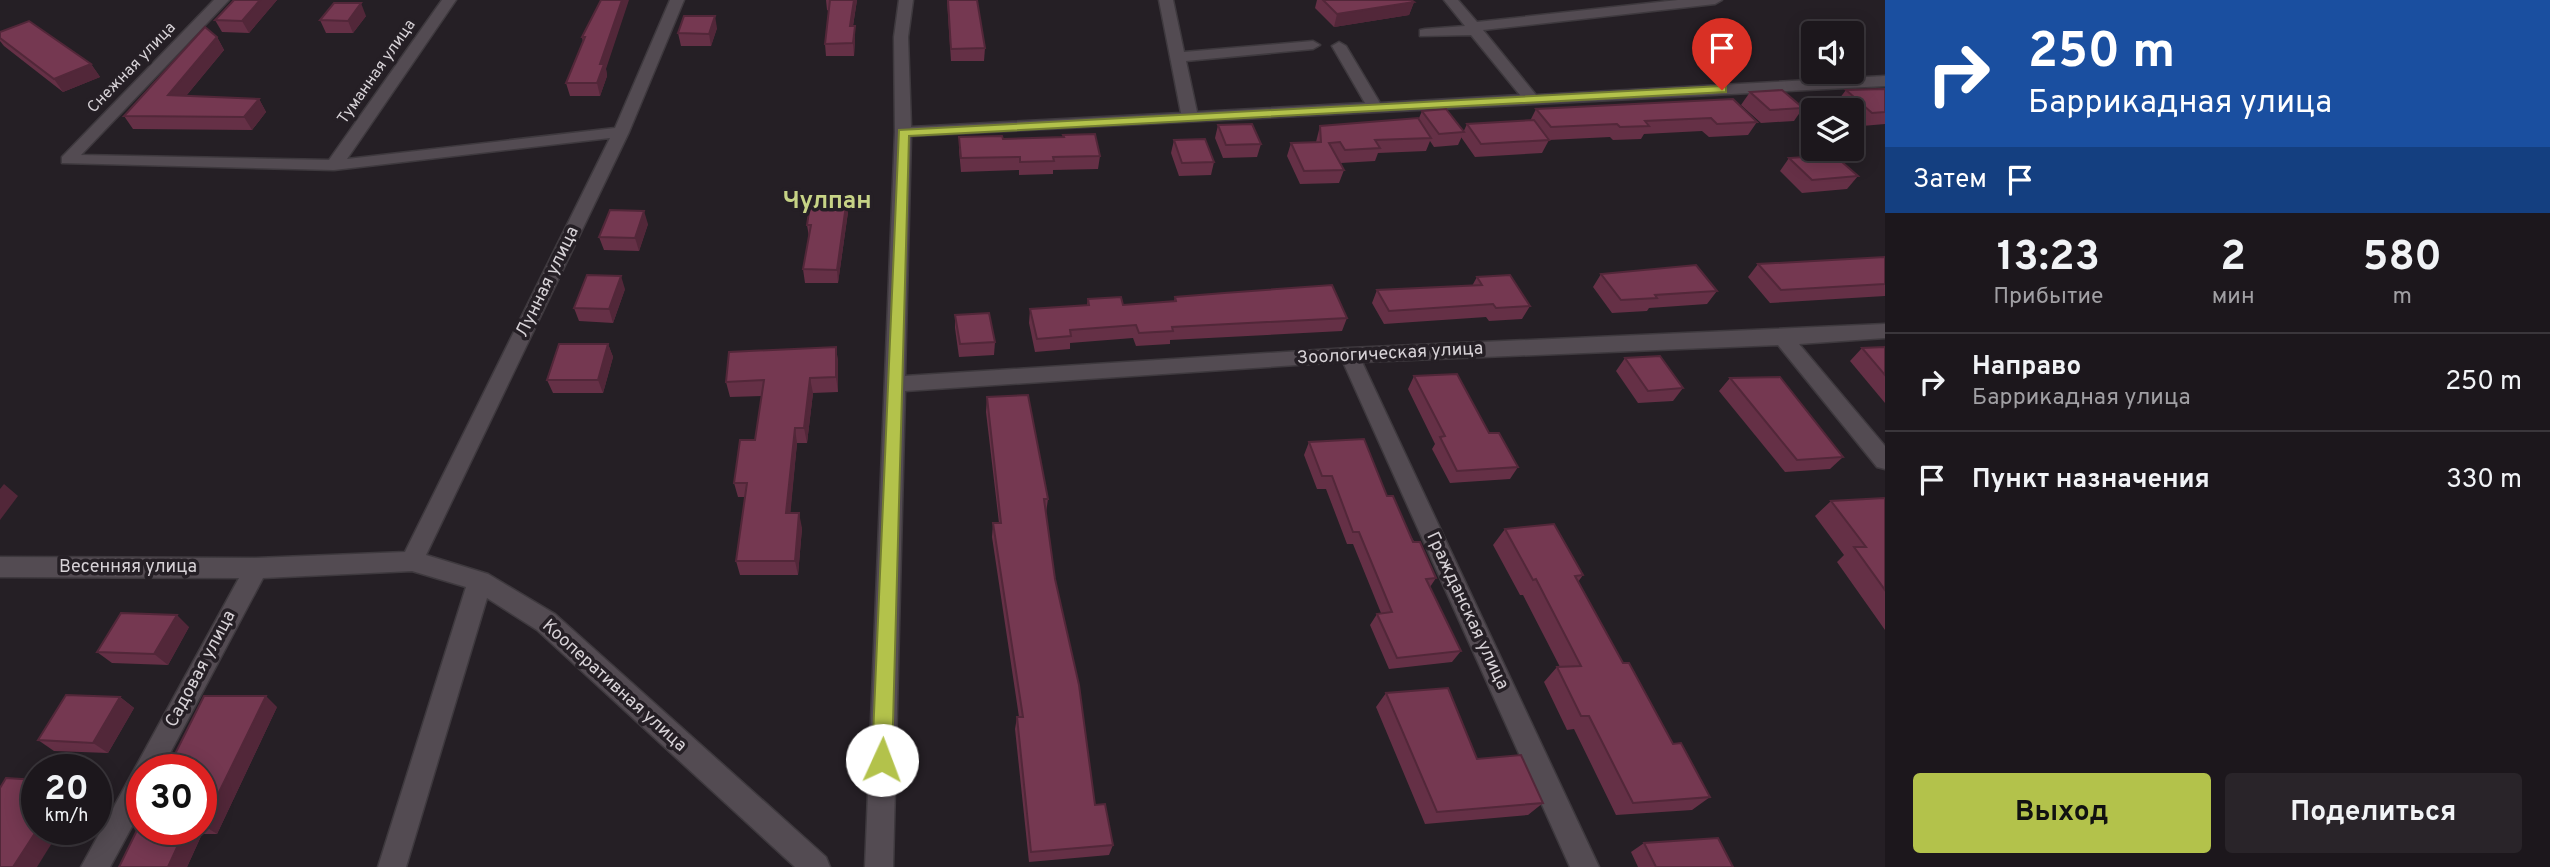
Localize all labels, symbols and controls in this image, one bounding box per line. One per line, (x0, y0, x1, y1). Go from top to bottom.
street label: Туманная улица (334, 16, 420, 128)
street label: Снежная улица (84, 18, 180, 118)
pin (1692, 18, 1752, 90)
map controls (1801, 21, 1864, 161)
button: sound (1801, 21, 1864, 84)
text: 250 m (2028, 23, 2175, 85)
icon: right (1913, 28, 2004, 119)
icon: arrive (1703, 29, 1741, 67)
text: Баррикадная улица (2028, 84, 2332, 124)
button: layers (1801, 98, 1864, 161)
icon: arrive (2001, 161, 2039, 199)
text: Затем (1913, 164, 1987, 197)
district label: Чулпан (782, 187, 872, 217)
street label: Лунная улица (511, 223, 585, 341)
text: 13:23 (1997, 232, 2100, 285)
text: 2 (2220, 232, 2246, 285)
text: 580 (2363, 232, 2442, 285)
text: Прибытие (1993, 283, 2104, 312)
text: мин (2212, 283, 2255, 312)
text: m (2393, 283, 2412, 312)
street label: Зоологическая улица (1296, 338, 1484, 370)
text: Направо (1972, 351, 2081, 384)
icon: right (1913, 363, 1951, 401)
text: 250 m (2445, 366, 2522, 399)
text: Баррикадная улица (1972, 384, 2191, 413)
icon: arrive (1913, 461, 1951, 499)
text: Пункт назначения (1972, 464, 2210, 497)
text: 330 m (2446, 464, 2522, 497)
street label: Гражданская улица (1420, 528, 1514, 694)
street label: Весенняя улица (59, 556, 197, 579)
street label: Садовая улица (161, 607, 241, 731)
street label: Кооперативная улица (537, 615, 691, 757)
position arrow (845, 723, 919, 797)
speed limit sign: 30 (126, 754, 217, 845)
text: 20 (44, 768, 89, 812)
button: Выход (1913, 773, 2211, 853)
button: Поделиться (2225, 773, 2522, 853)
text: km/h (45, 805, 88, 828)

